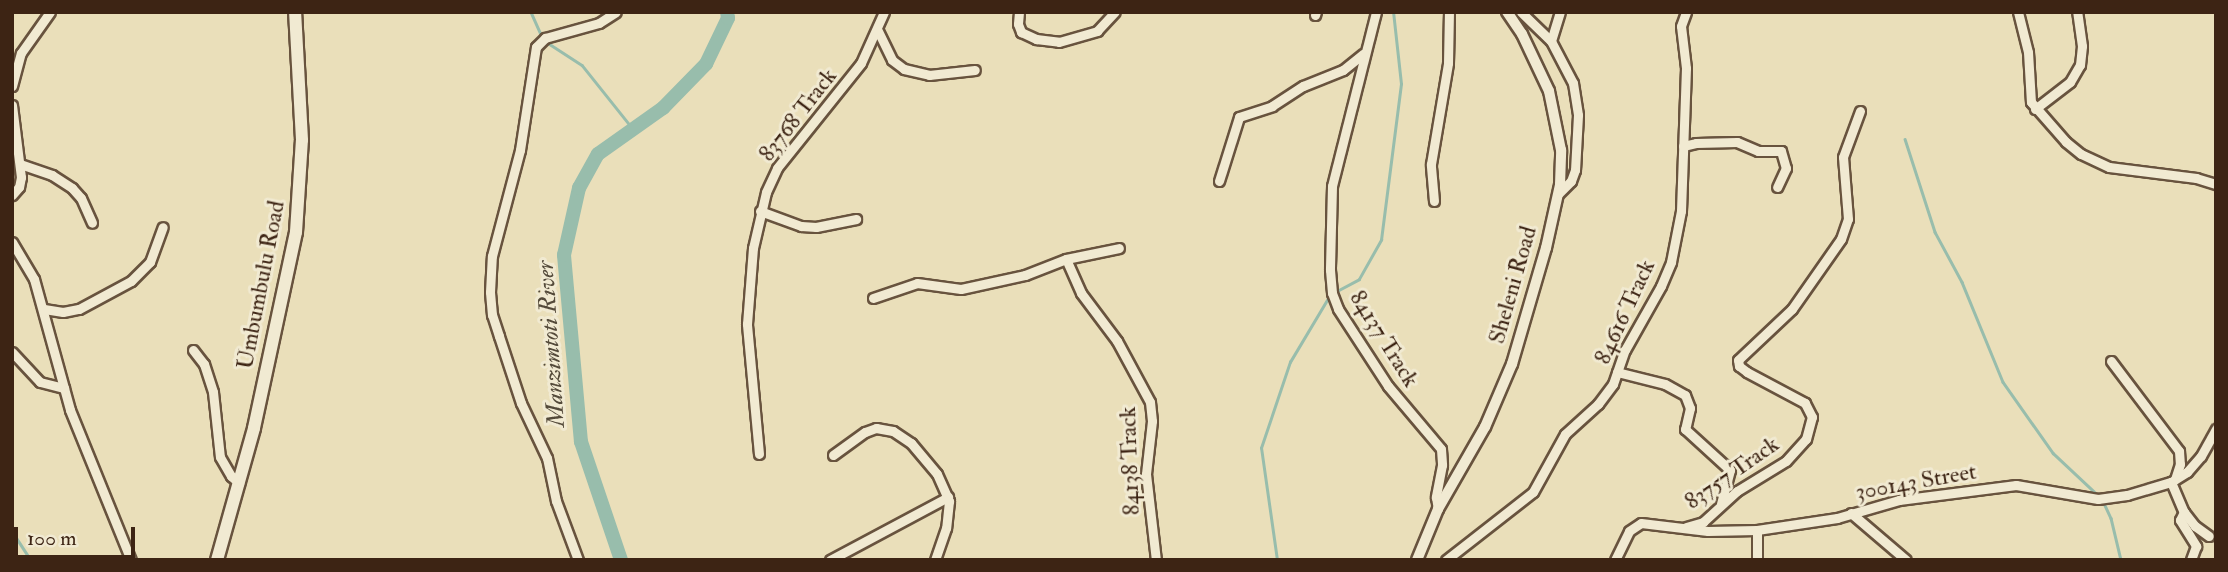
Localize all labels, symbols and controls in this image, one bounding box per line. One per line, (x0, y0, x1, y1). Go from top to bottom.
street label: 83768 Track (753, 63, 843, 167)
street label: Umbumbulu Road (231, 198, 291, 372)
street label: Sheleni Road (1483, 223, 1543, 347)
street label: 84616 Track (1589, 255, 1661, 369)
water label: Manzimtoti River (531, 260, 571, 428)
street label: 84137 Track (1344, 286, 1424, 392)
street label: 84138 Track (1114, 406, 1146, 516)
street label: 83757 Track (1680, 431, 1784, 515)
street label: 300143 Street (1854, 458, 1978, 506)
scale bar (18, 512, 138, 556)
text: 100 m (27, 525, 77, 552)

